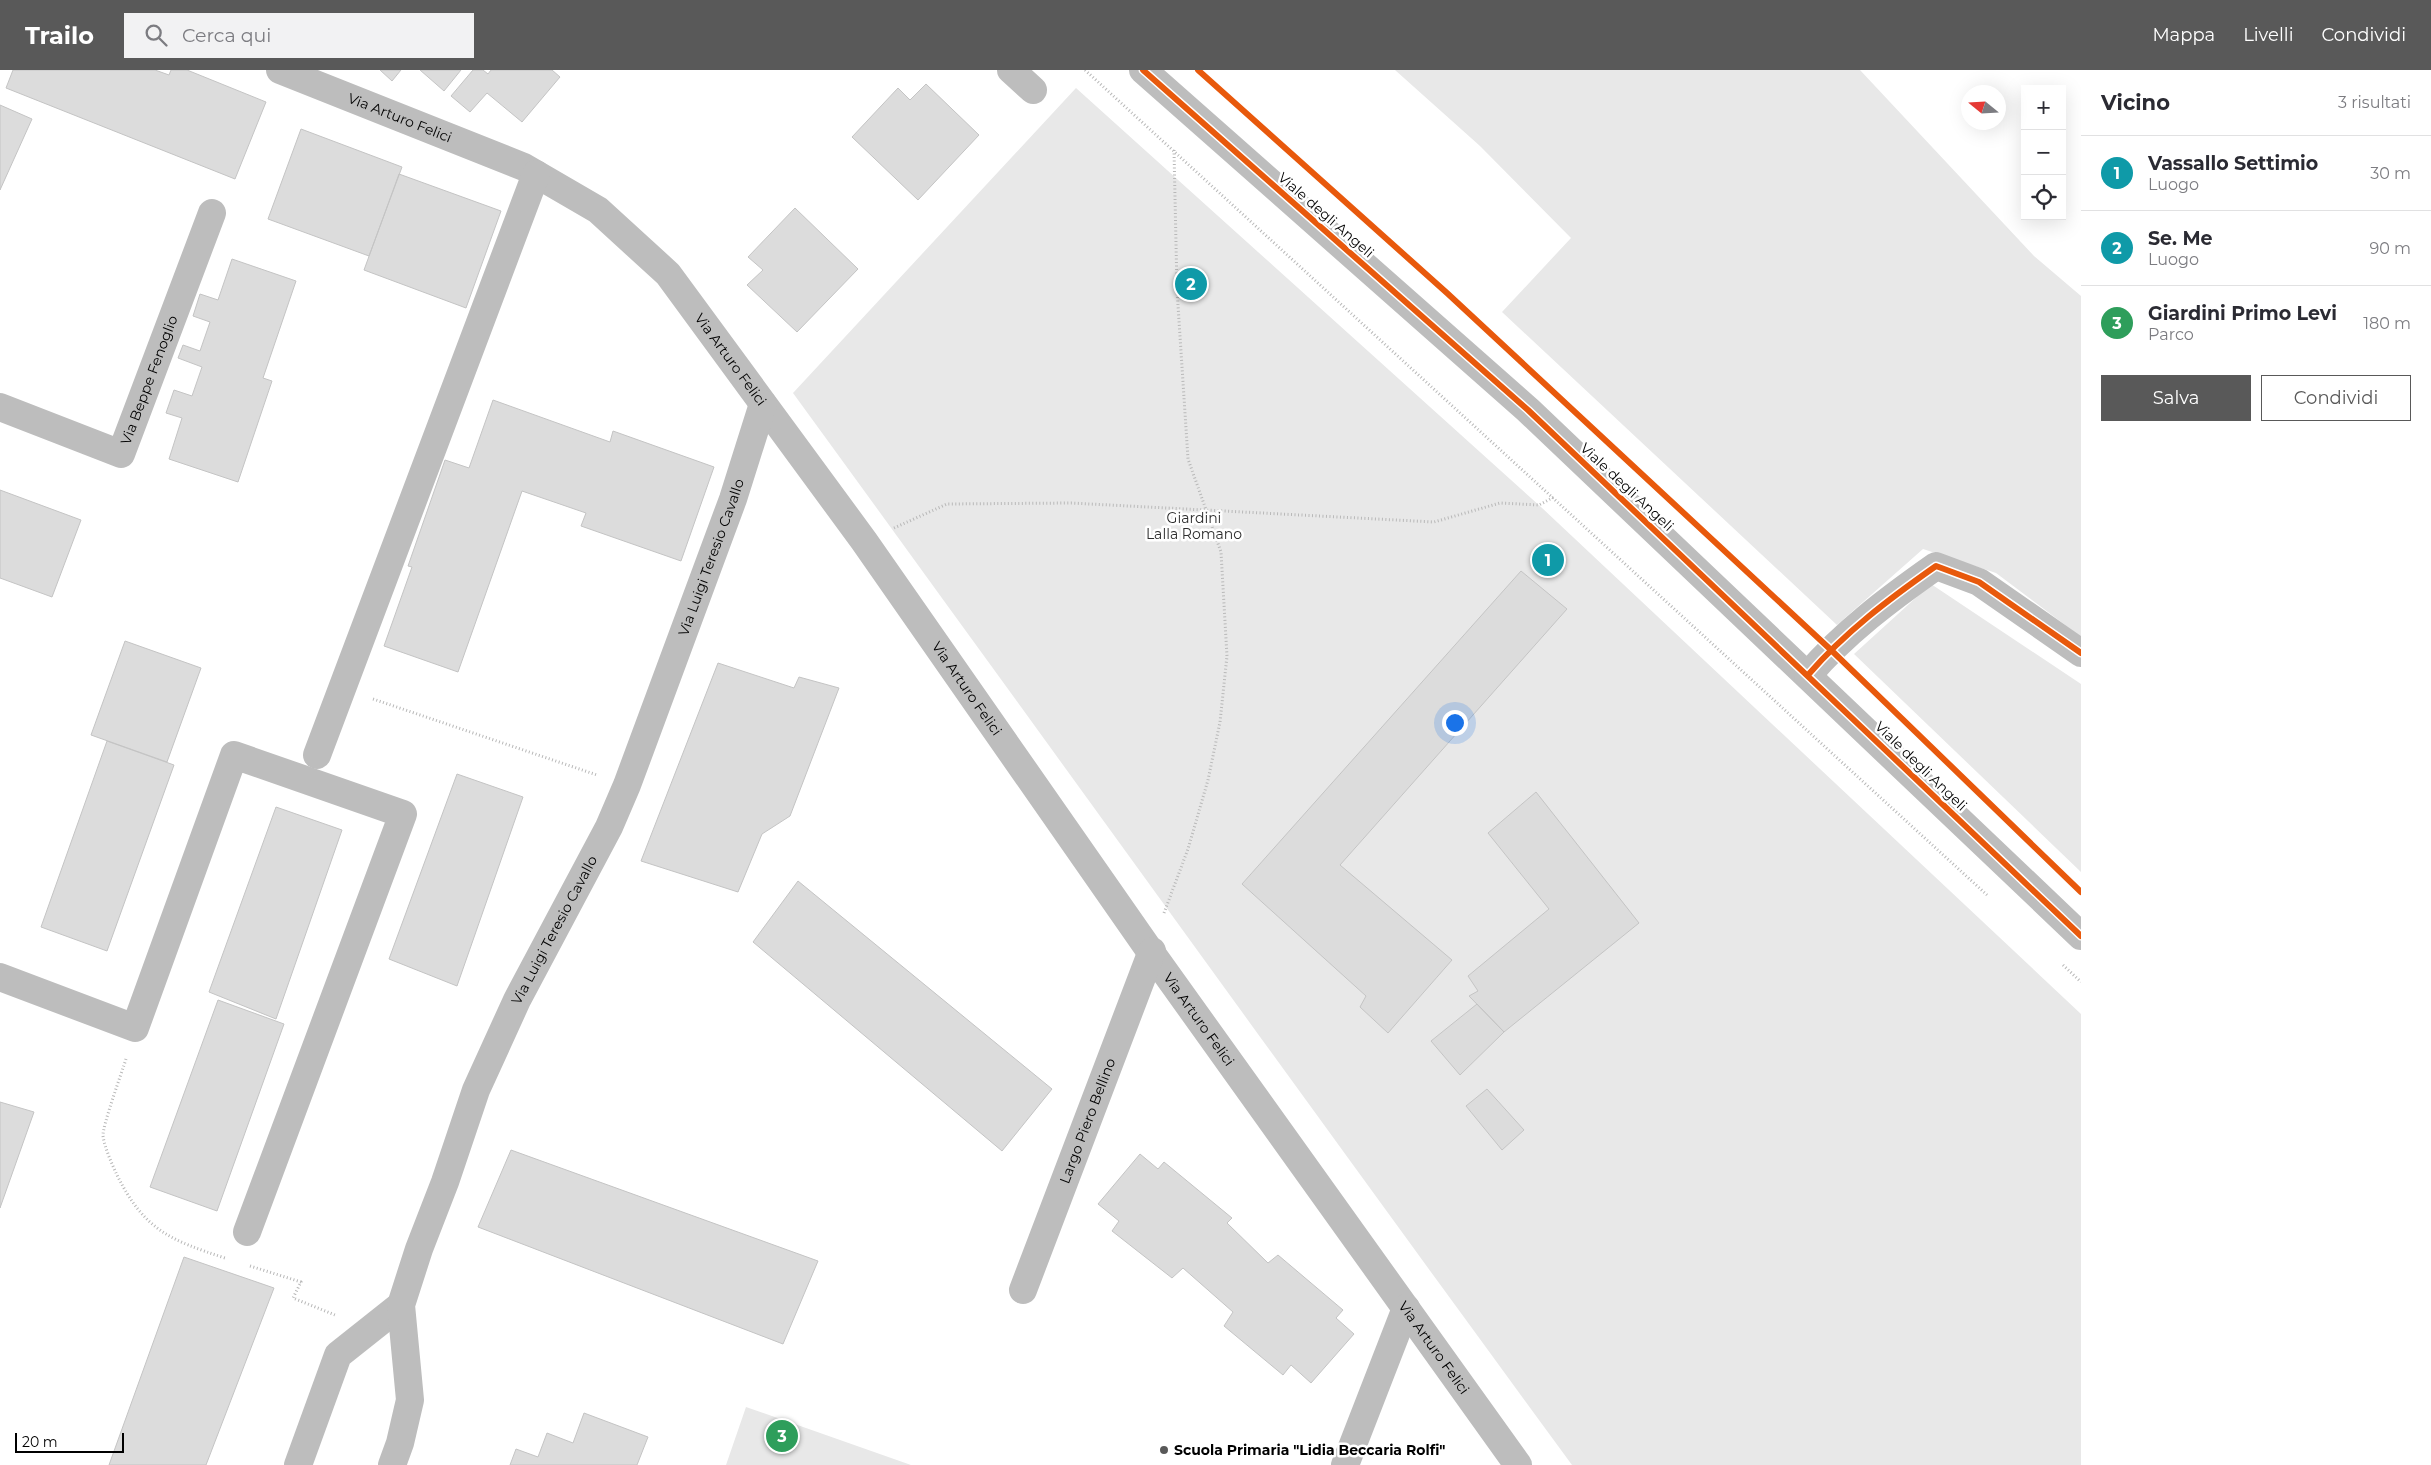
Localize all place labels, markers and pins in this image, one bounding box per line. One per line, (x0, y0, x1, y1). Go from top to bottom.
pin: 2 (1175, 265, 1207, 303)
pin: 1 (1532, 541, 1564, 579)
pin: 3 (766, 1417, 798, 1455)
place label: Scuola Primaria "Lidia Beccaria Rolfi" (1174, 1441, 1445, 1459)
marker: Scuola Primaria "Lidia Beccaria Rolfi" (1158, 1444, 1170, 1456)

